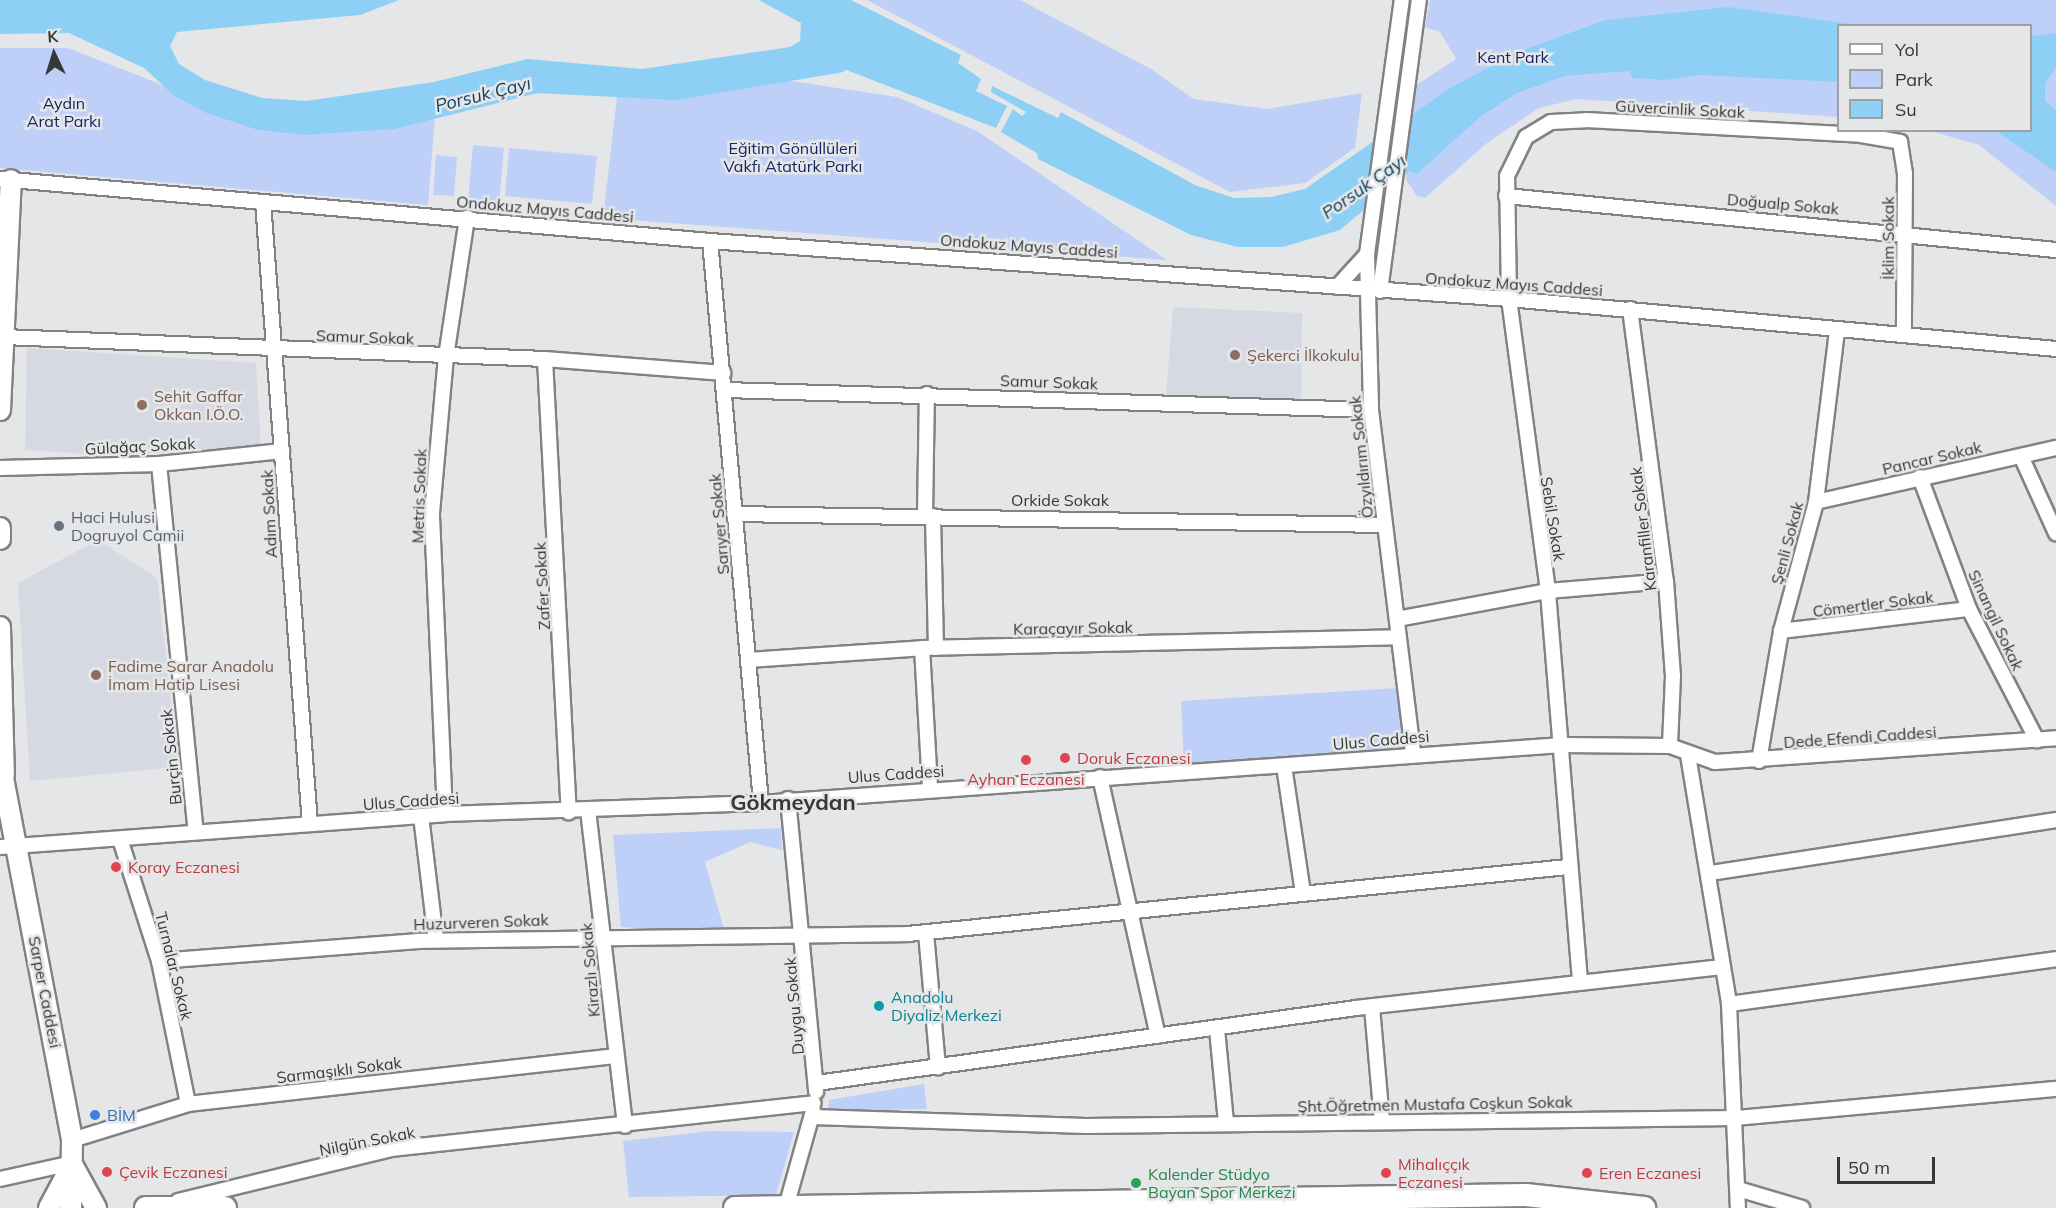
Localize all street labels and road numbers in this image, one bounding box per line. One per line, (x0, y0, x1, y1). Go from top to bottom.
street label: Güvercinlik Sokak (1615, 96, 1745, 122)
street label: Doğualp Sokak (1726, 190, 1840, 218)
street label: Ondokuz Mayıs Caddesi (455, 192, 635, 226)
street label: İklim Sokak (1878, 196, 1898, 280)
street label: Ondokuz Mayıs Caddesi (940, 230, 1118, 262)
street label: Ondokuz Mayıs Caddesi (1425, 268, 1603, 300)
street label: Samur Sokak (316, 326, 414, 348)
street label: Samur Sokak (1000, 371, 1098, 393)
street label: Özyıldırım Sokak (1345, 395, 1377, 519)
street label: Gülağaç Sokak (84, 434, 196, 458)
street label: Pancar Sokak (1880, 437, 1984, 479)
street label: Metris Sokak (408, 448, 430, 544)
street label: Karanfiller Sokak (1626, 466, 1660, 592)
street label: Adım Sokak (257, 469, 281, 559)
street label: Sarıyer Sokak (705, 473, 733, 575)
street label: Sebil Sokak (1537, 475, 1569, 563)
street label: Orkide Sokak (1011, 490, 1109, 510)
street label: Şenli Sokak (1767, 499, 1807, 587)
street label: Zafer Sokak (530, 542, 554, 630)
street label: Sinangil Sokak (1964, 567, 2028, 673)
street label: Cömertler Sokak (1811, 587, 1935, 621)
street label: Karaçayır Sokak (1013, 617, 1133, 639)
street label: Burçin Sokak (156, 708, 186, 806)
street label: Dede Efendi Caddesi (1783, 722, 1937, 752)
street label: Ulus Caddesi (1332, 726, 1430, 754)
street label: Ulus Caddesi (847, 761, 945, 787)
street label: Ulus Caddesi (362, 788, 460, 814)
street label: Turnalar Sokak (151, 910, 197, 1022)
street label: Huzurveren Sokak (413, 910, 549, 934)
street label: Kirazlı Sokak (576, 922, 604, 1018)
street label: Sarper Caddesi (25, 934, 65, 1050)
street label: Duygu Sokak (780, 956, 808, 1056)
street label: Sarmaşıklı Sokak (275, 1053, 403, 1087)
street label: Şht.Öğretmen Mustafa Coşkun Sokak (1297, 1092, 1573, 1116)
street label: Nilgün Sokak (318, 1122, 416, 1160)

